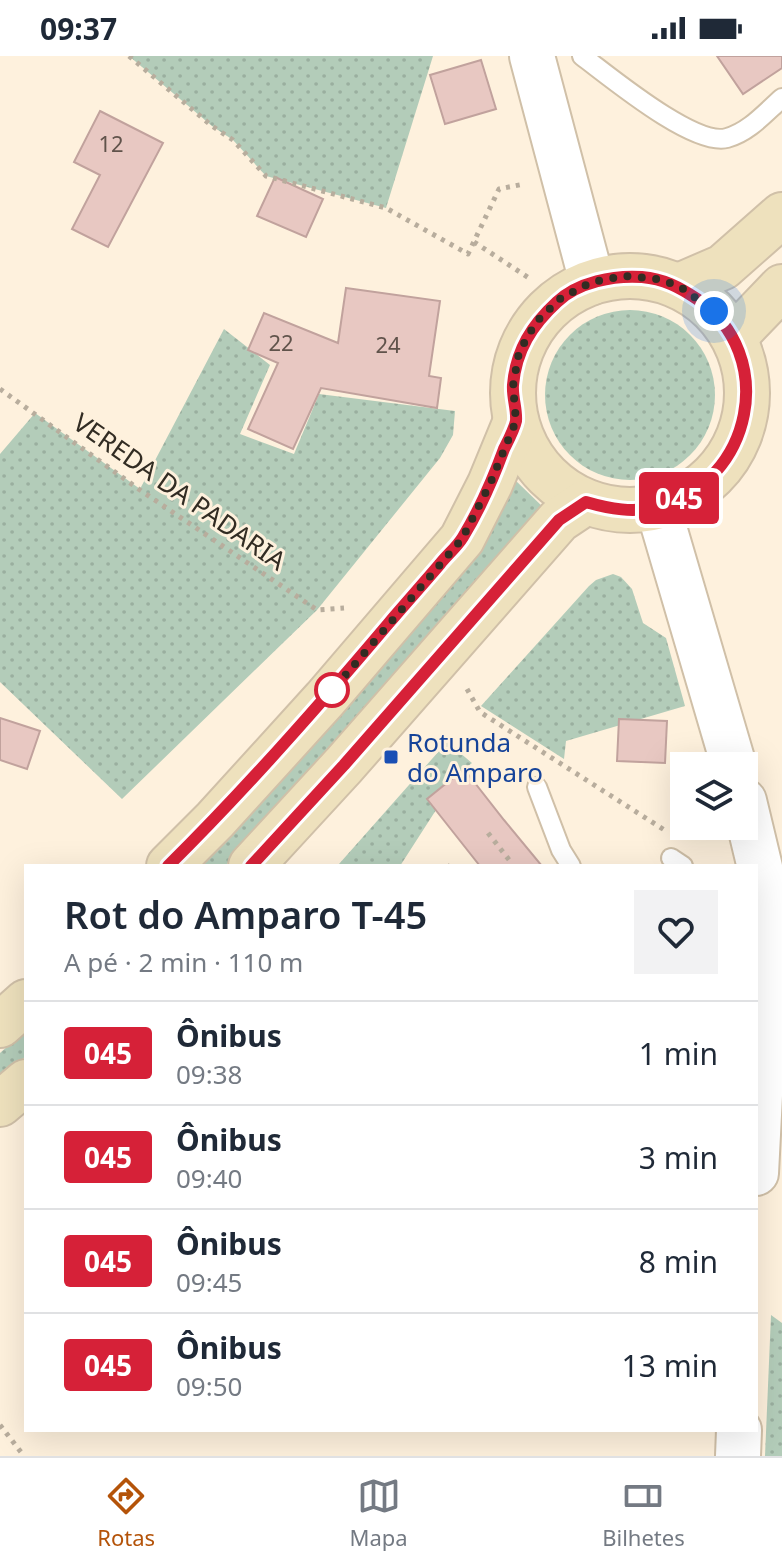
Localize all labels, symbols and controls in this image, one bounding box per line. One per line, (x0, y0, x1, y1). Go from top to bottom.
text: 09:37 (40, 8, 117, 49)
house number: 12 (98, 128, 124, 158)
your location (694, 291, 734, 331)
house number: 22 (268, 327, 294, 357)
house number: 24 (375, 329, 401, 359)
street label: VEREDA DA PADARIA (66, 404, 294, 578)
line badge: 045 (633, 472, 725, 524)
text: 045 (655, 479, 703, 517)
unlabelled marker (315, 673, 349, 707)
place label: Rotunda do Amparo (407, 724, 543, 790)
marker: Rotunda do Amparo (382, 748, 400, 766)
map controls (670, 752, 758, 840)
button: layers (670, 752, 758, 840)
text: Rot do Amparo T-45 (64, 888, 427, 940)
button: heart (634, 890, 718, 974)
text: A pé · 2 min · 110 m (64, 944, 303, 980)
text: Ônibus (176, 1015, 282, 1056)
text: 1 min (639, 1033, 718, 1074)
text: 045 (84, 1034, 132, 1072)
text: 09:38 (176, 1056, 242, 1092)
text: Ônibus (176, 1119, 282, 1160)
text: 3 min (639, 1137, 718, 1178)
text: 045 (84, 1138, 132, 1176)
text: 09:40 (176, 1160, 242, 1196)
text: Ônibus (176, 1223, 282, 1264)
text: 8 min (639, 1241, 718, 1282)
text: 045 (84, 1242, 132, 1280)
text: 09:45 (176, 1264, 242, 1300)
text: Ônibus (176, 1327, 282, 1368)
text: 13 min (622, 1345, 718, 1386)
text: 045 (84, 1346, 132, 1384)
text: 09:50 (176, 1368, 242, 1404)
tab: Rotas (97, 1474, 155, 1552)
tab: Mapa (350, 1474, 408, 1552)
tab: Bilhetes (602, 1474, 685, 1552)

